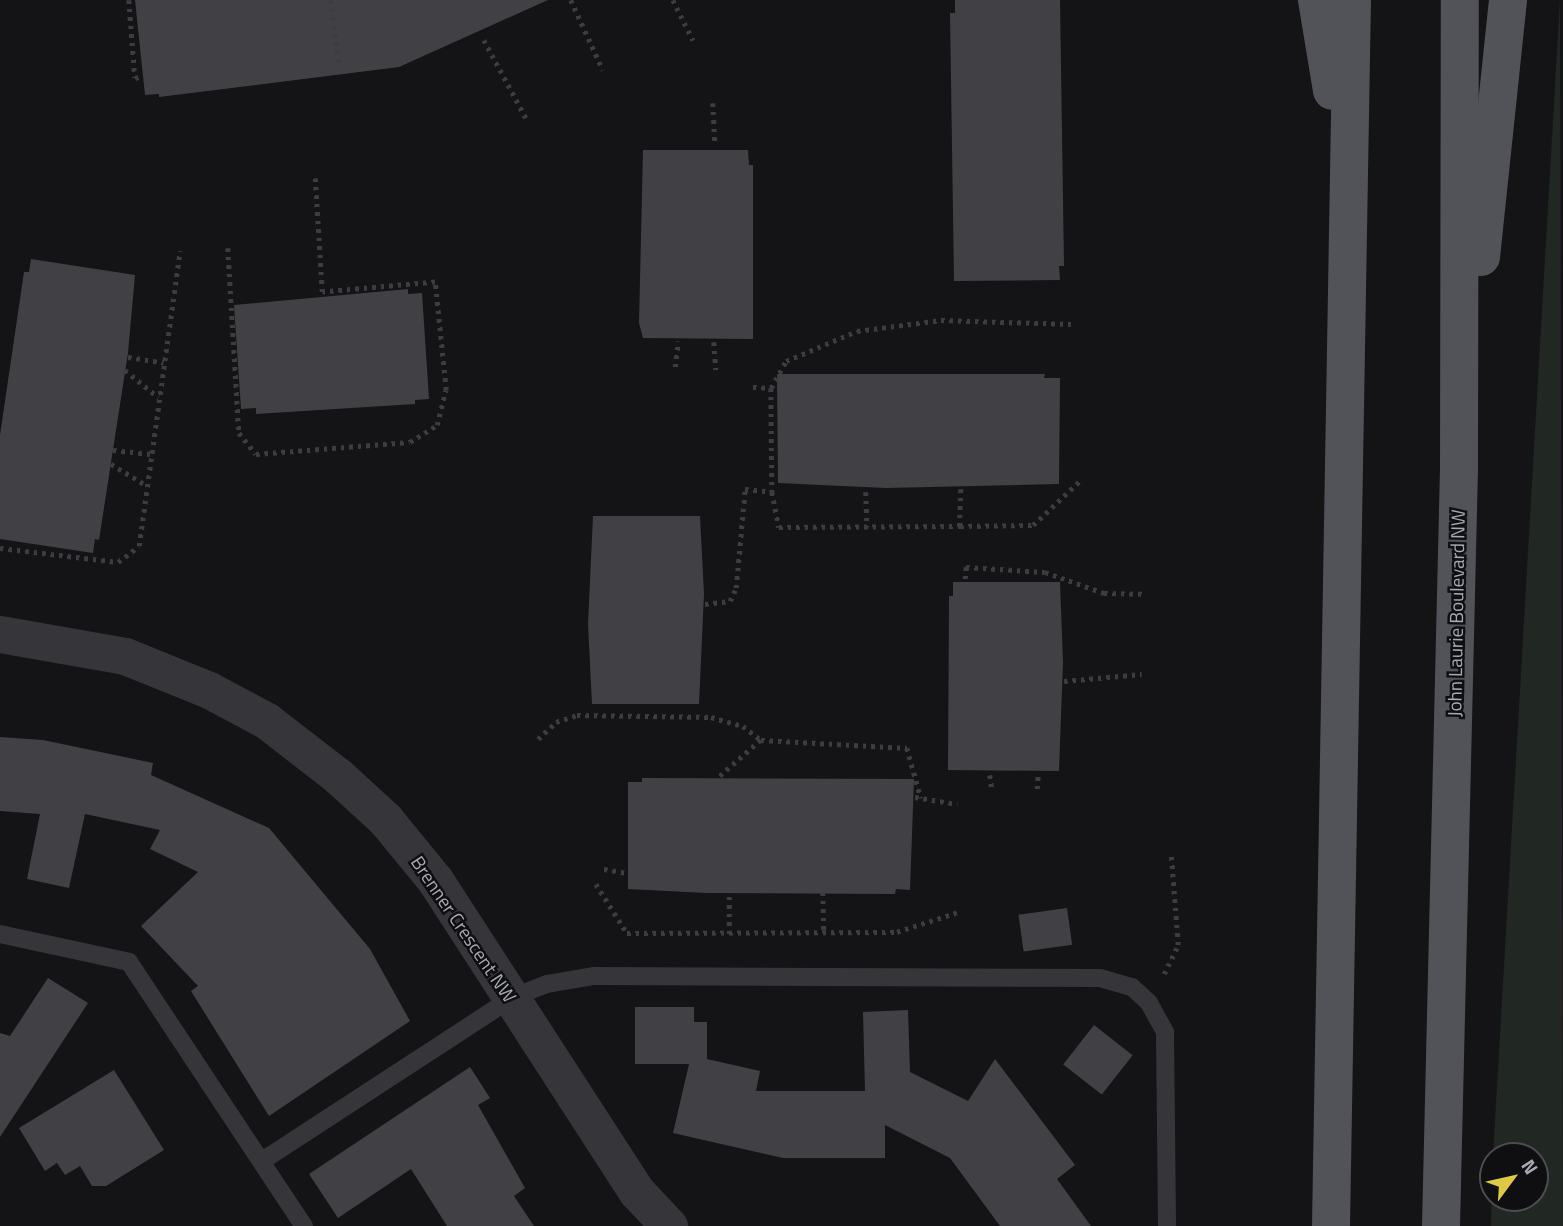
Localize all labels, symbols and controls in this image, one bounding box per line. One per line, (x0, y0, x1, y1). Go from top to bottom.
street label: John Laurie Boulevard NW (1443, 509, 1469, 717)
street label: Brenner Crescent NW (406, 851, 522, 1007)
north arrow (1479, 1142, 1549, 1212)
text: N (1515, 1153, 1546, 1180)

